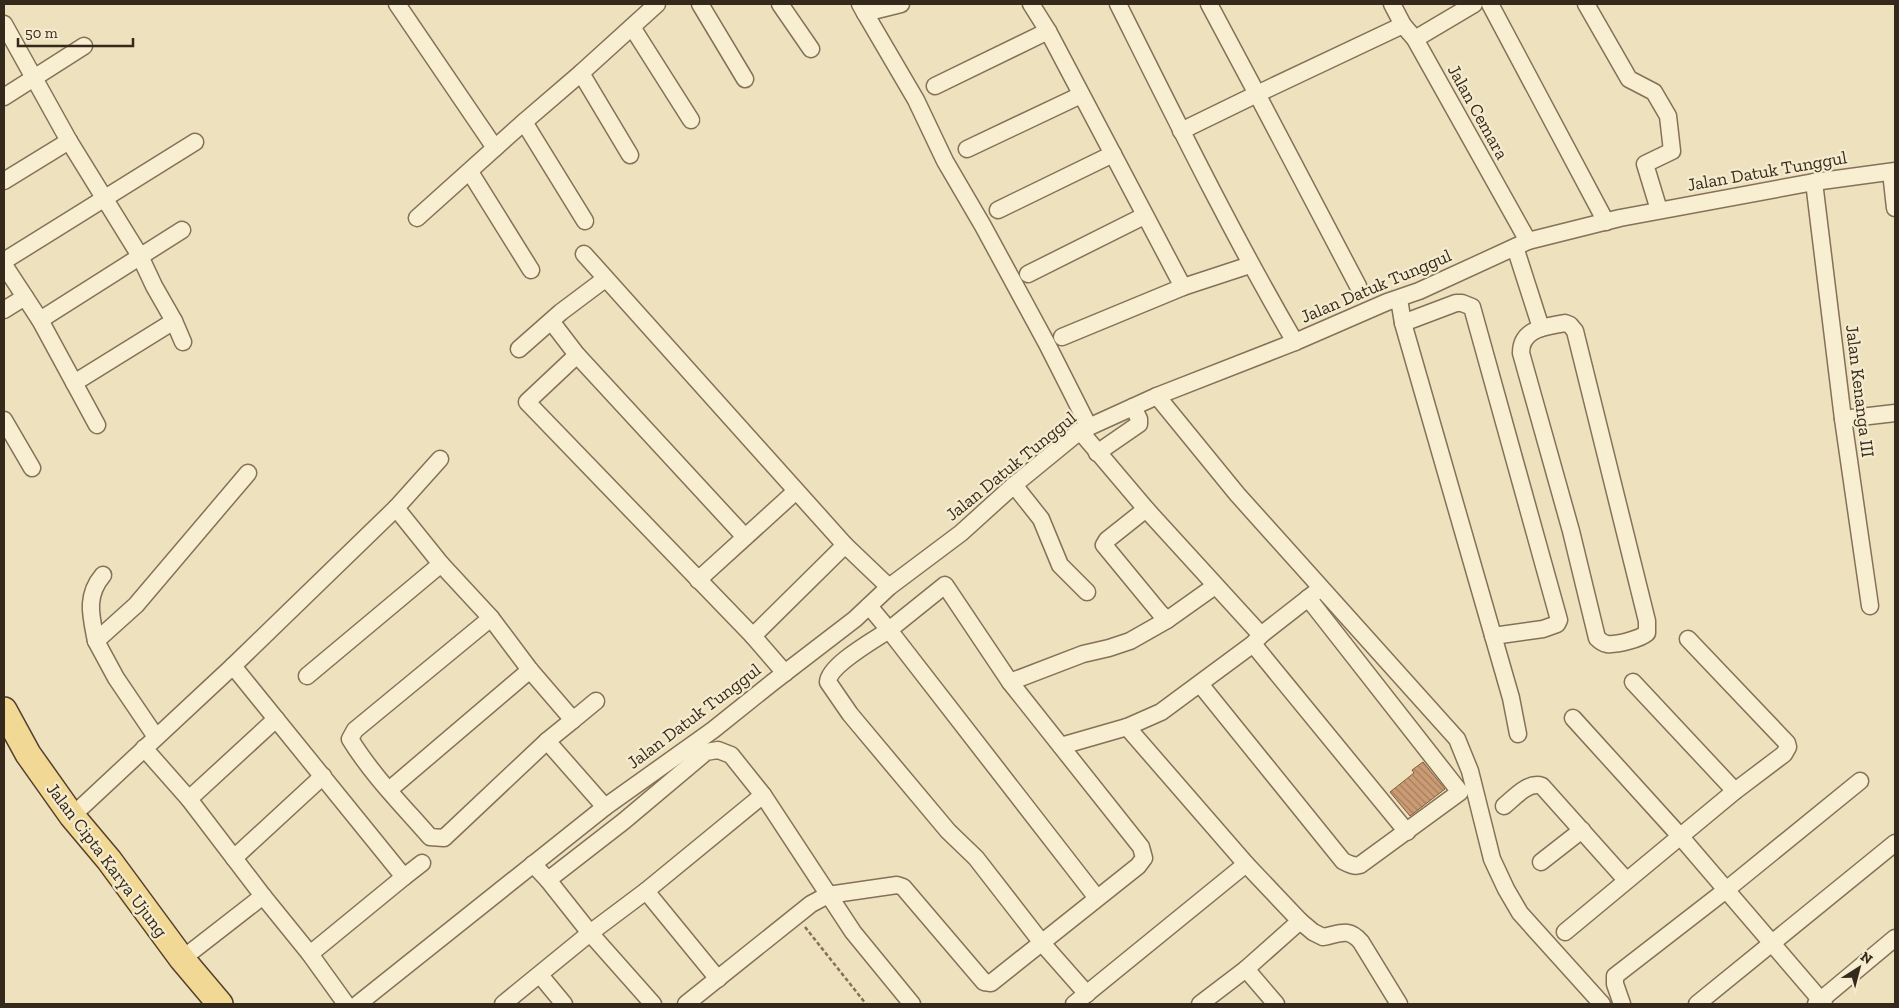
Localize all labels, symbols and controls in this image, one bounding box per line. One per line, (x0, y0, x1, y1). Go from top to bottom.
scale bar (18, 15, 132, 47)
text: 50 m (25, 24, 58, 42)
street label: Jalan Cemara (1443, 61, 1513, 163)
street label: Jalan Datuk Tunggul (1685, 146, 1849, 196)
street label: Jalan Datuk Tunggul (1297, 244, 1455, 328)
street label: Jalan Kenanga III (1841, 324, 1879, 459)
street label: Jalan Datuk Tunggul (941, 406, 1081, 525)
street label: Jalan Datuk Tunggul (623, 658, 765, 773)
street label: Jalan Cipta Karya Ujung (42, 778, 172, 942)
north arrow (1834, 943, 1884, 993)
text: N (1857, 948, 1876, 968)

